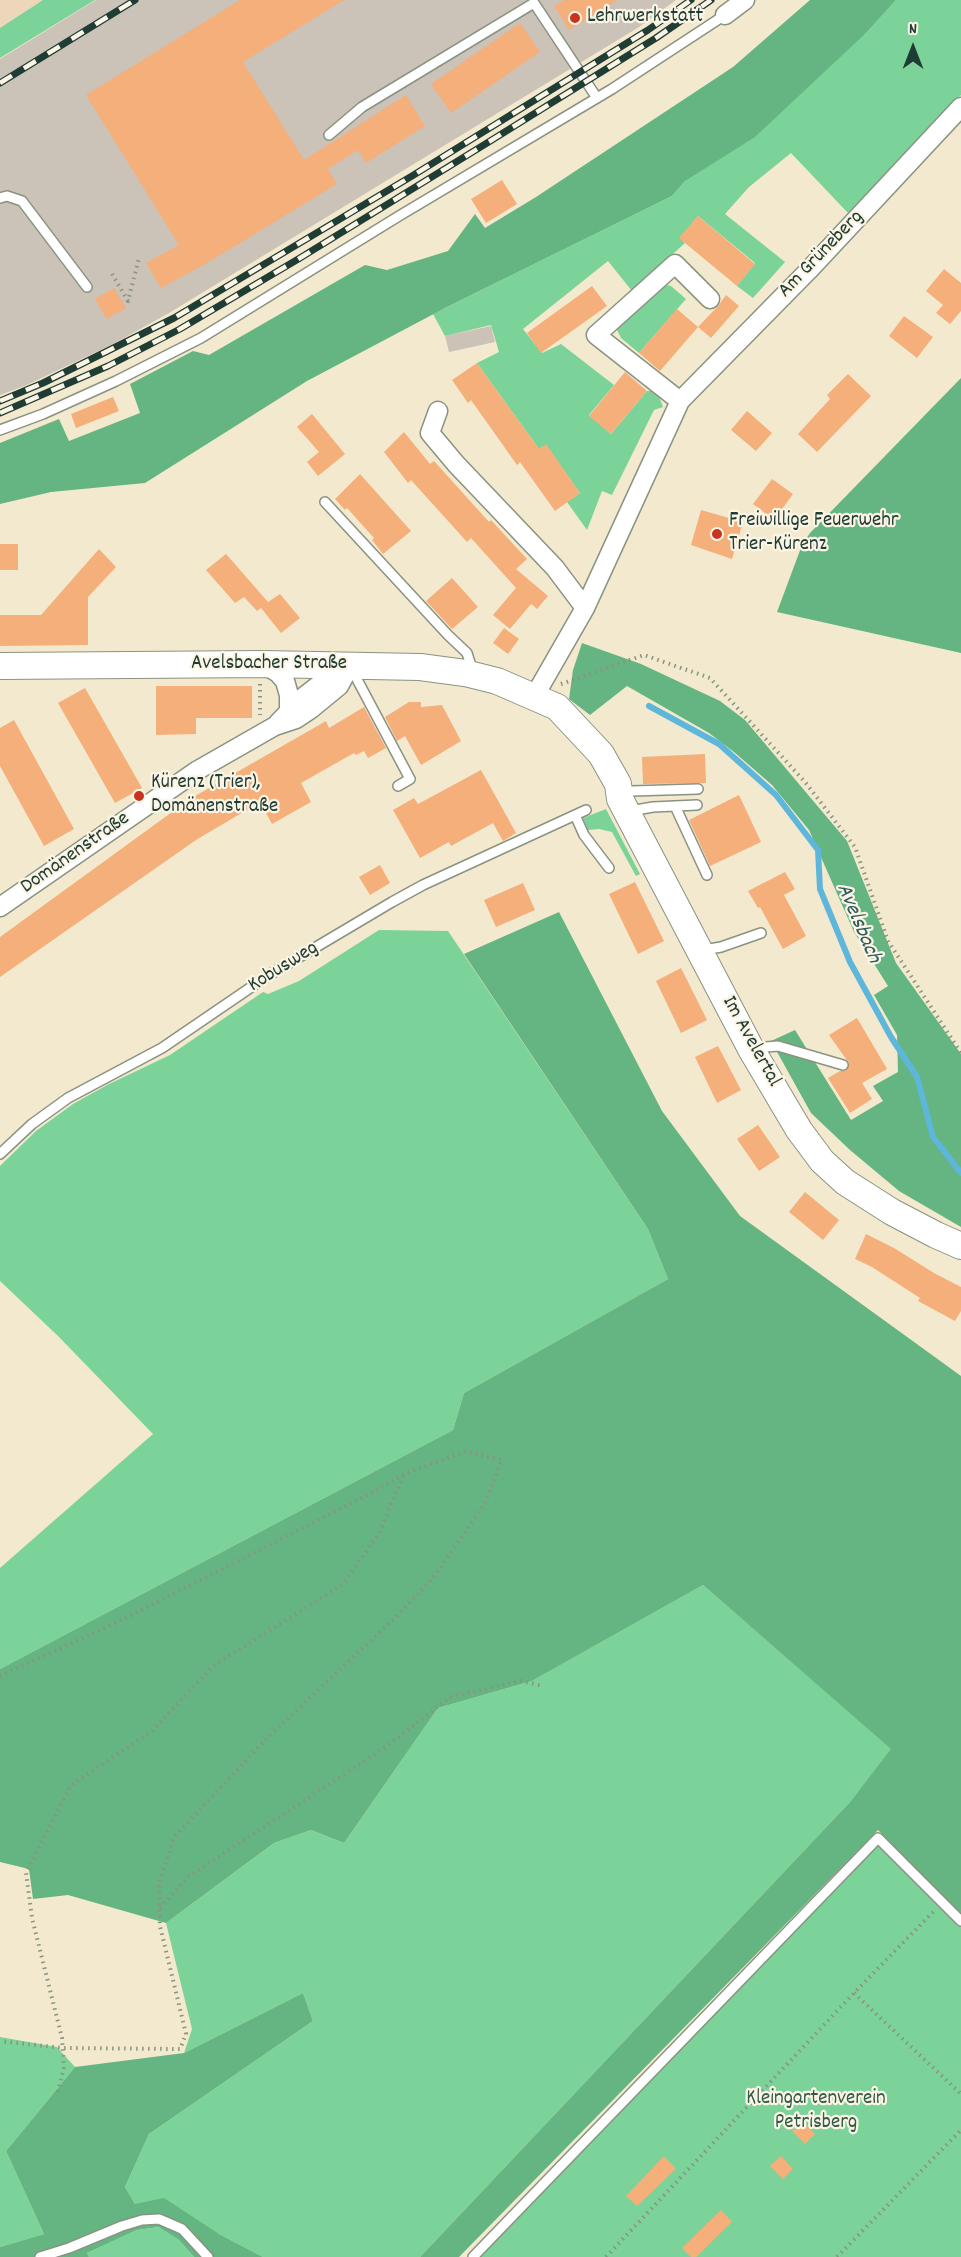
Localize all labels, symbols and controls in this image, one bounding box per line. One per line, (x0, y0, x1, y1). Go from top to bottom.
place label: Lehrwerkstatt (587, 5, 703, 31)
marker: Lehrwerkstatt (568, 11, 582, 25)
north arrow (883, 18, 943, 78)
text: N (909, 18, 917, 41)
street label: Am Grüneberg (774, 206, 870, 304)
place label: Freiwillige Feuerwehr Trier-Kürenz (729, 509, 899, 559)
marker: Freiwillige Feuerwehr Trier-Kürenz (710, 527, 724, 541)
street label: Avelsbacher Straße (191, 652, 347, 678)
place label: Kürenz (Trier), Domänenstraße (151, 771, 278, 821)
marker: Kürenz (Trier), Domänenstraße (132, 789, 146, 803)
street label: Domänenstraße (17, 807, 135, 901)
water label: Avelsbach (828, 880, 886, 968)
street label: Kobusweg (244, 937, 324, 999)
street label: Im Avelertal (715, 992, 785, 1092)
park label: Kleingartenverein Petrisberg (746, 2087, 886, 2137)

